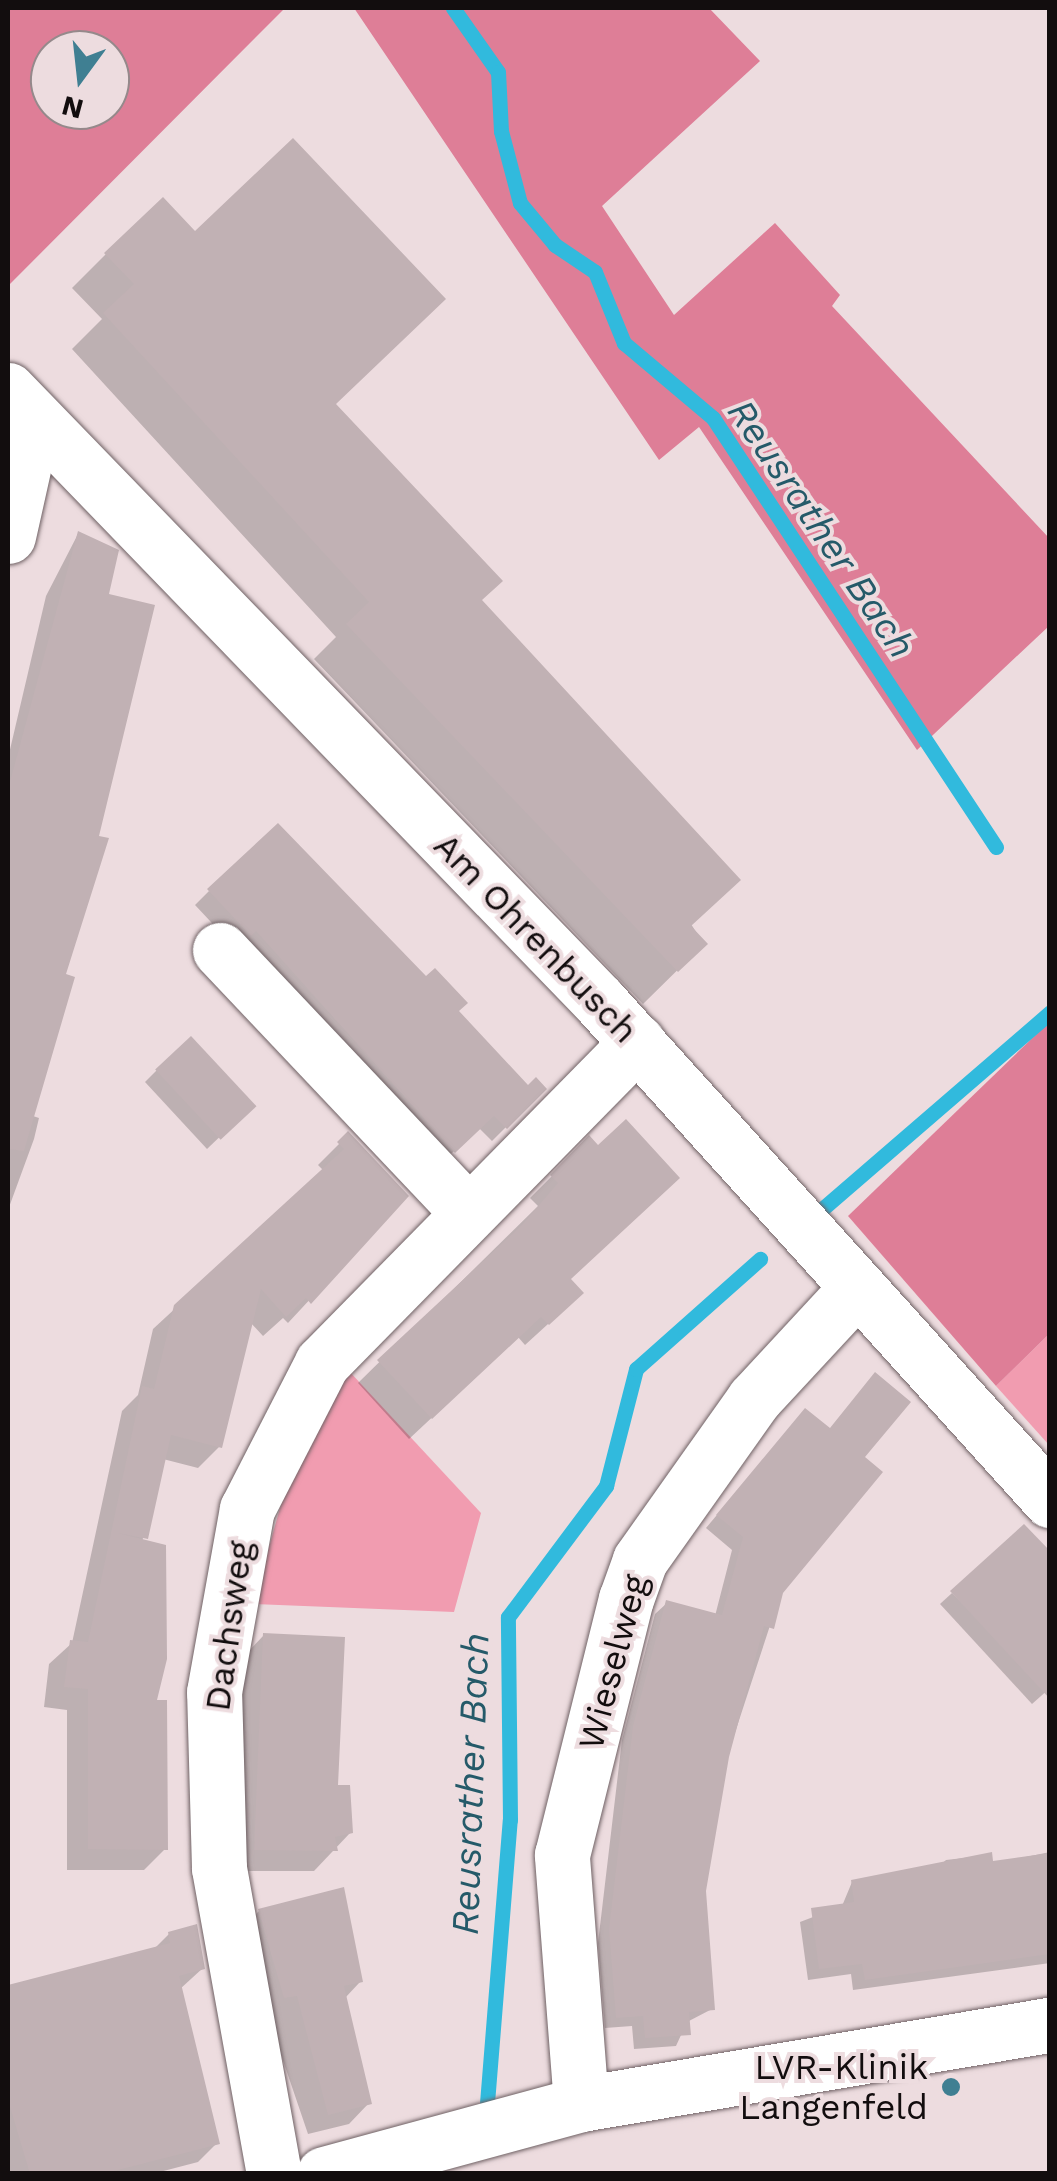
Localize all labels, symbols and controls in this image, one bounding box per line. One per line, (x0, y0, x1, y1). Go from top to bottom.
north arrow (30, 30, 130, 130)
text: N (58, 89, 87, 126)
water label: Reusrather Bach (717, 391, 925, 667)
street label: Am Ohrenbusch (425, 825, 647, 1051)
street label: Dachsweg (196, 1538, 262, 1714)
street label: Wieselweg (569, 1570, 657, 1754)
water label: Reusrather Bach (443, 1632, 499, 1936)
place label: LVR-Klinik Langenfeld (739, 2046, 928, 2128)
marker: LVR-Klinik Langenfeld (938, 2074, 964, 2100)

